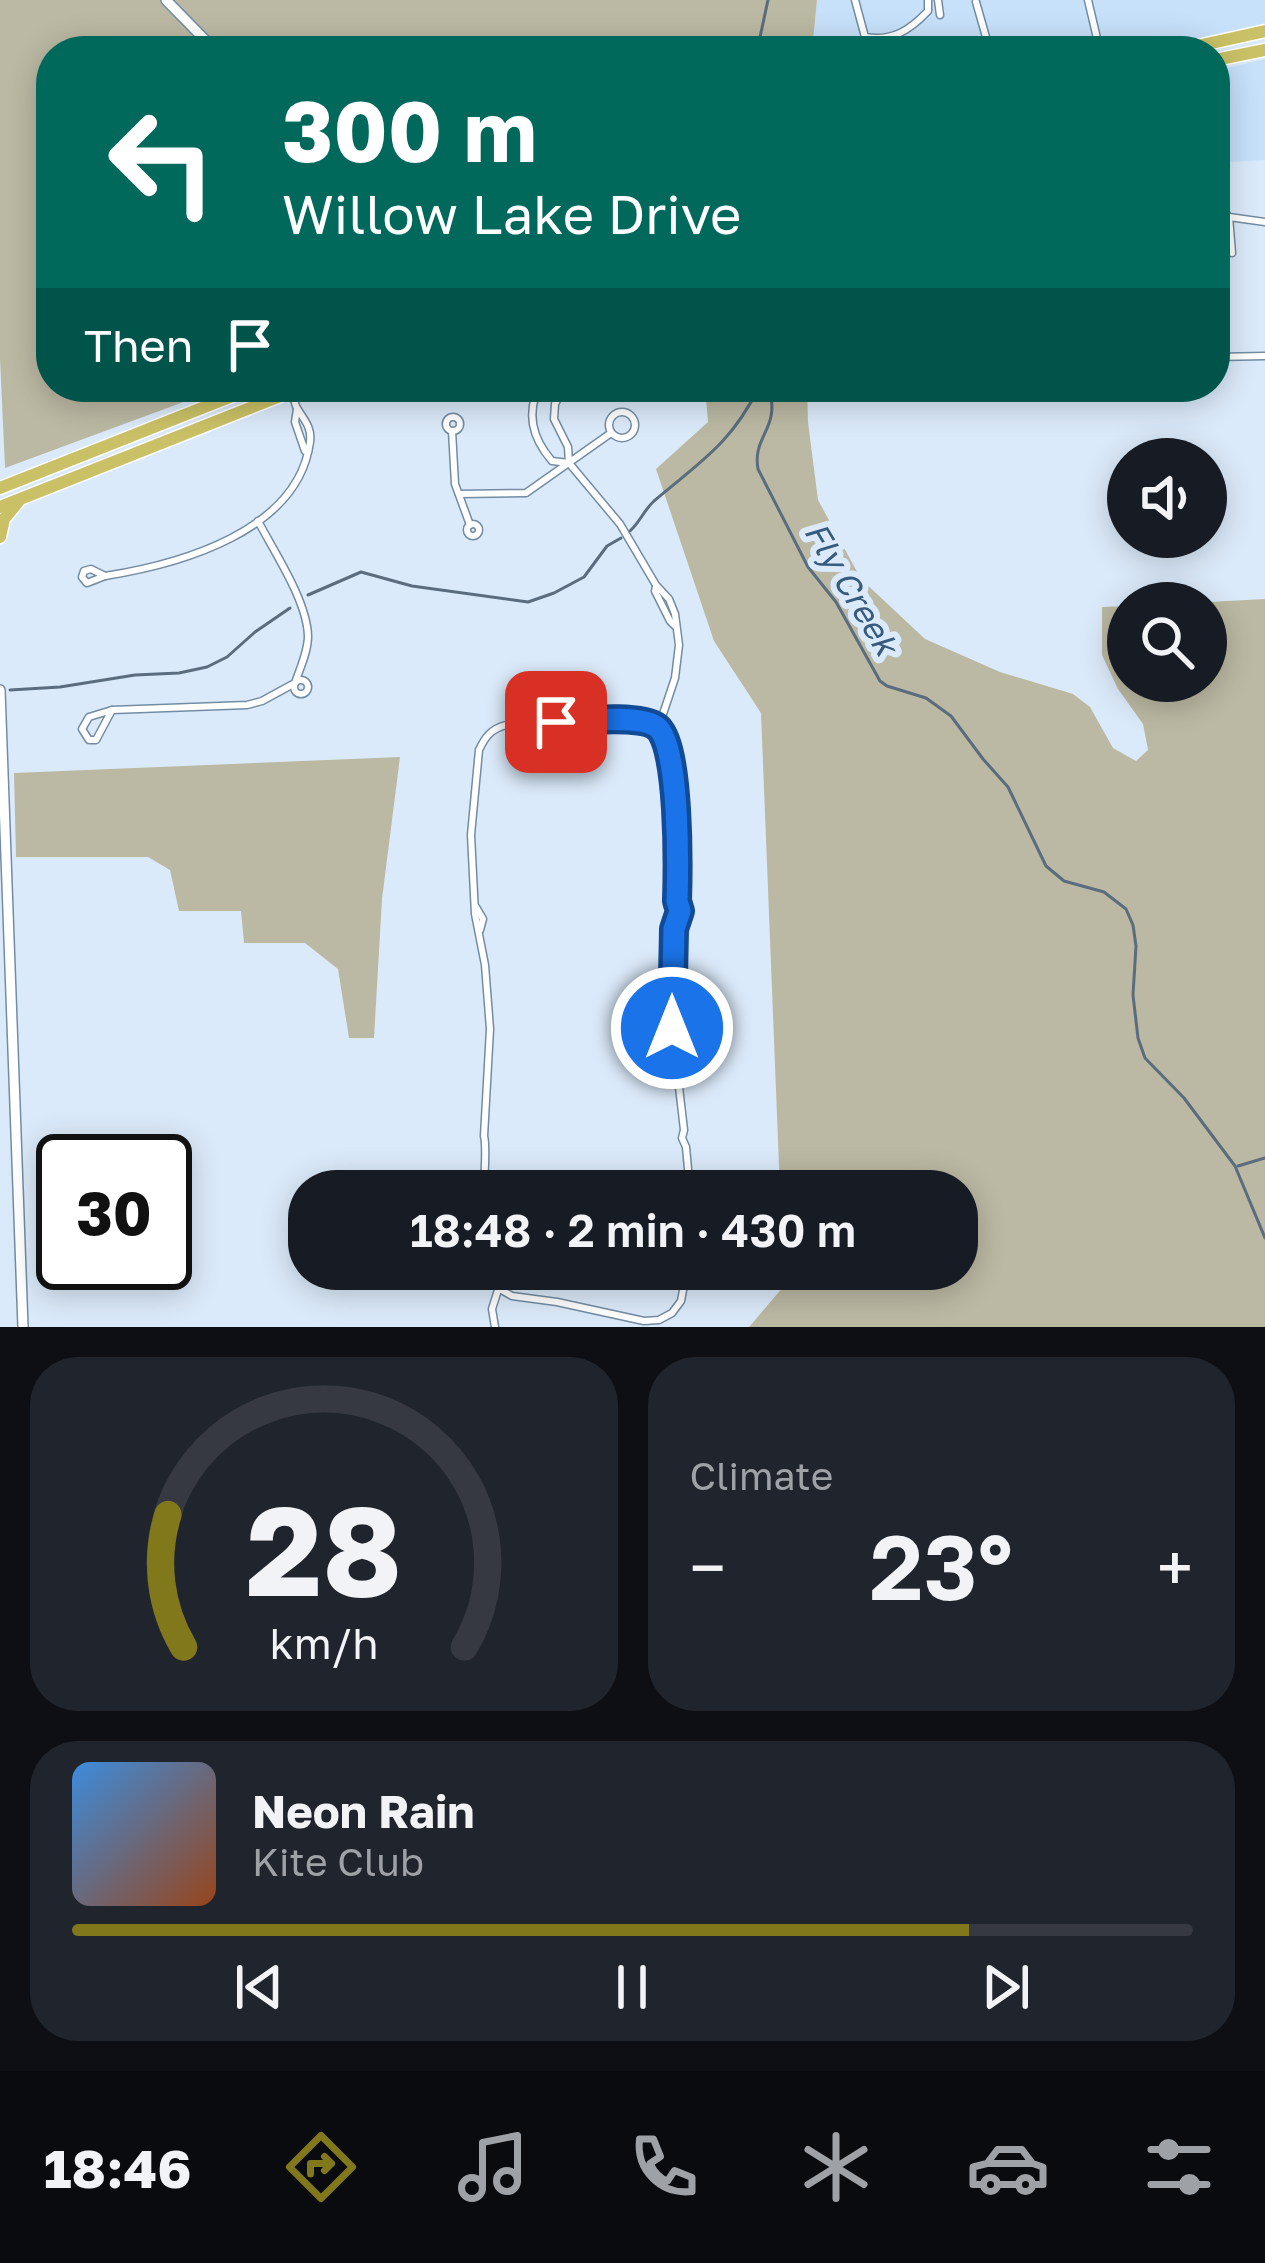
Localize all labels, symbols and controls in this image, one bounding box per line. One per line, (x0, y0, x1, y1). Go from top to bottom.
text: 300 m (282, 80, 537, 180)
icon: left (84, 84, 240, 240)
text: Willow Lake Drive (282, 181, 741, 246)
icon: arrive (217, 312, 283, 378)
text: Then (84, 318, 193, 372)
map controls (1107, 438, 1227, 702)
button: sound (1107, 438, 1227, 558)
water label: Fly Creek (797, 514, 909, 664)
button: search (1107, 582, 1227, 702)
pin (505, 671, 607, 773)
icon: arrive (523, 689, 589, 755)
position arrow (609, 965, 735, 1091)
speed limit sign: 30 (36, 1134, 192, 1290)
text: 18:48 · 2 min · 430 m (410, 1203, 856, 1257)
text: Climate (690, 1452, 833, 1499)
text: 28 (246, 1474, 402, 1623)
text: 23° (870, 1512, 1013, 1620)
text: − (690, 1527, 726, 1607)
text: + (1157, 1527, 1193, 1607)
text: km/h (269, 1617, 378, 1668)
text: Neon Rain (252, 1784, 475, 1838)
text: Kite Club (252, 1838, 424, 1885)
icon: previous (226, 1954, 292, 2020)
icon: pause (599, 1954, 665, 2020)
icon: next (973, 1954, 1039, 2020)
icon: directions (279, 2125, 363, 2209)
icon: music (451, 2125, 535, 2209)
icon: phone (622, 2125, 706, 2209)
icon: climate (794, 2125, 878, 2209)
icon: car (966, 2125, 1050, 2209)
icon: filters (1137, 2125, 1221, 2209)
text: 18:46 (44, 2135, 192, 2200)

